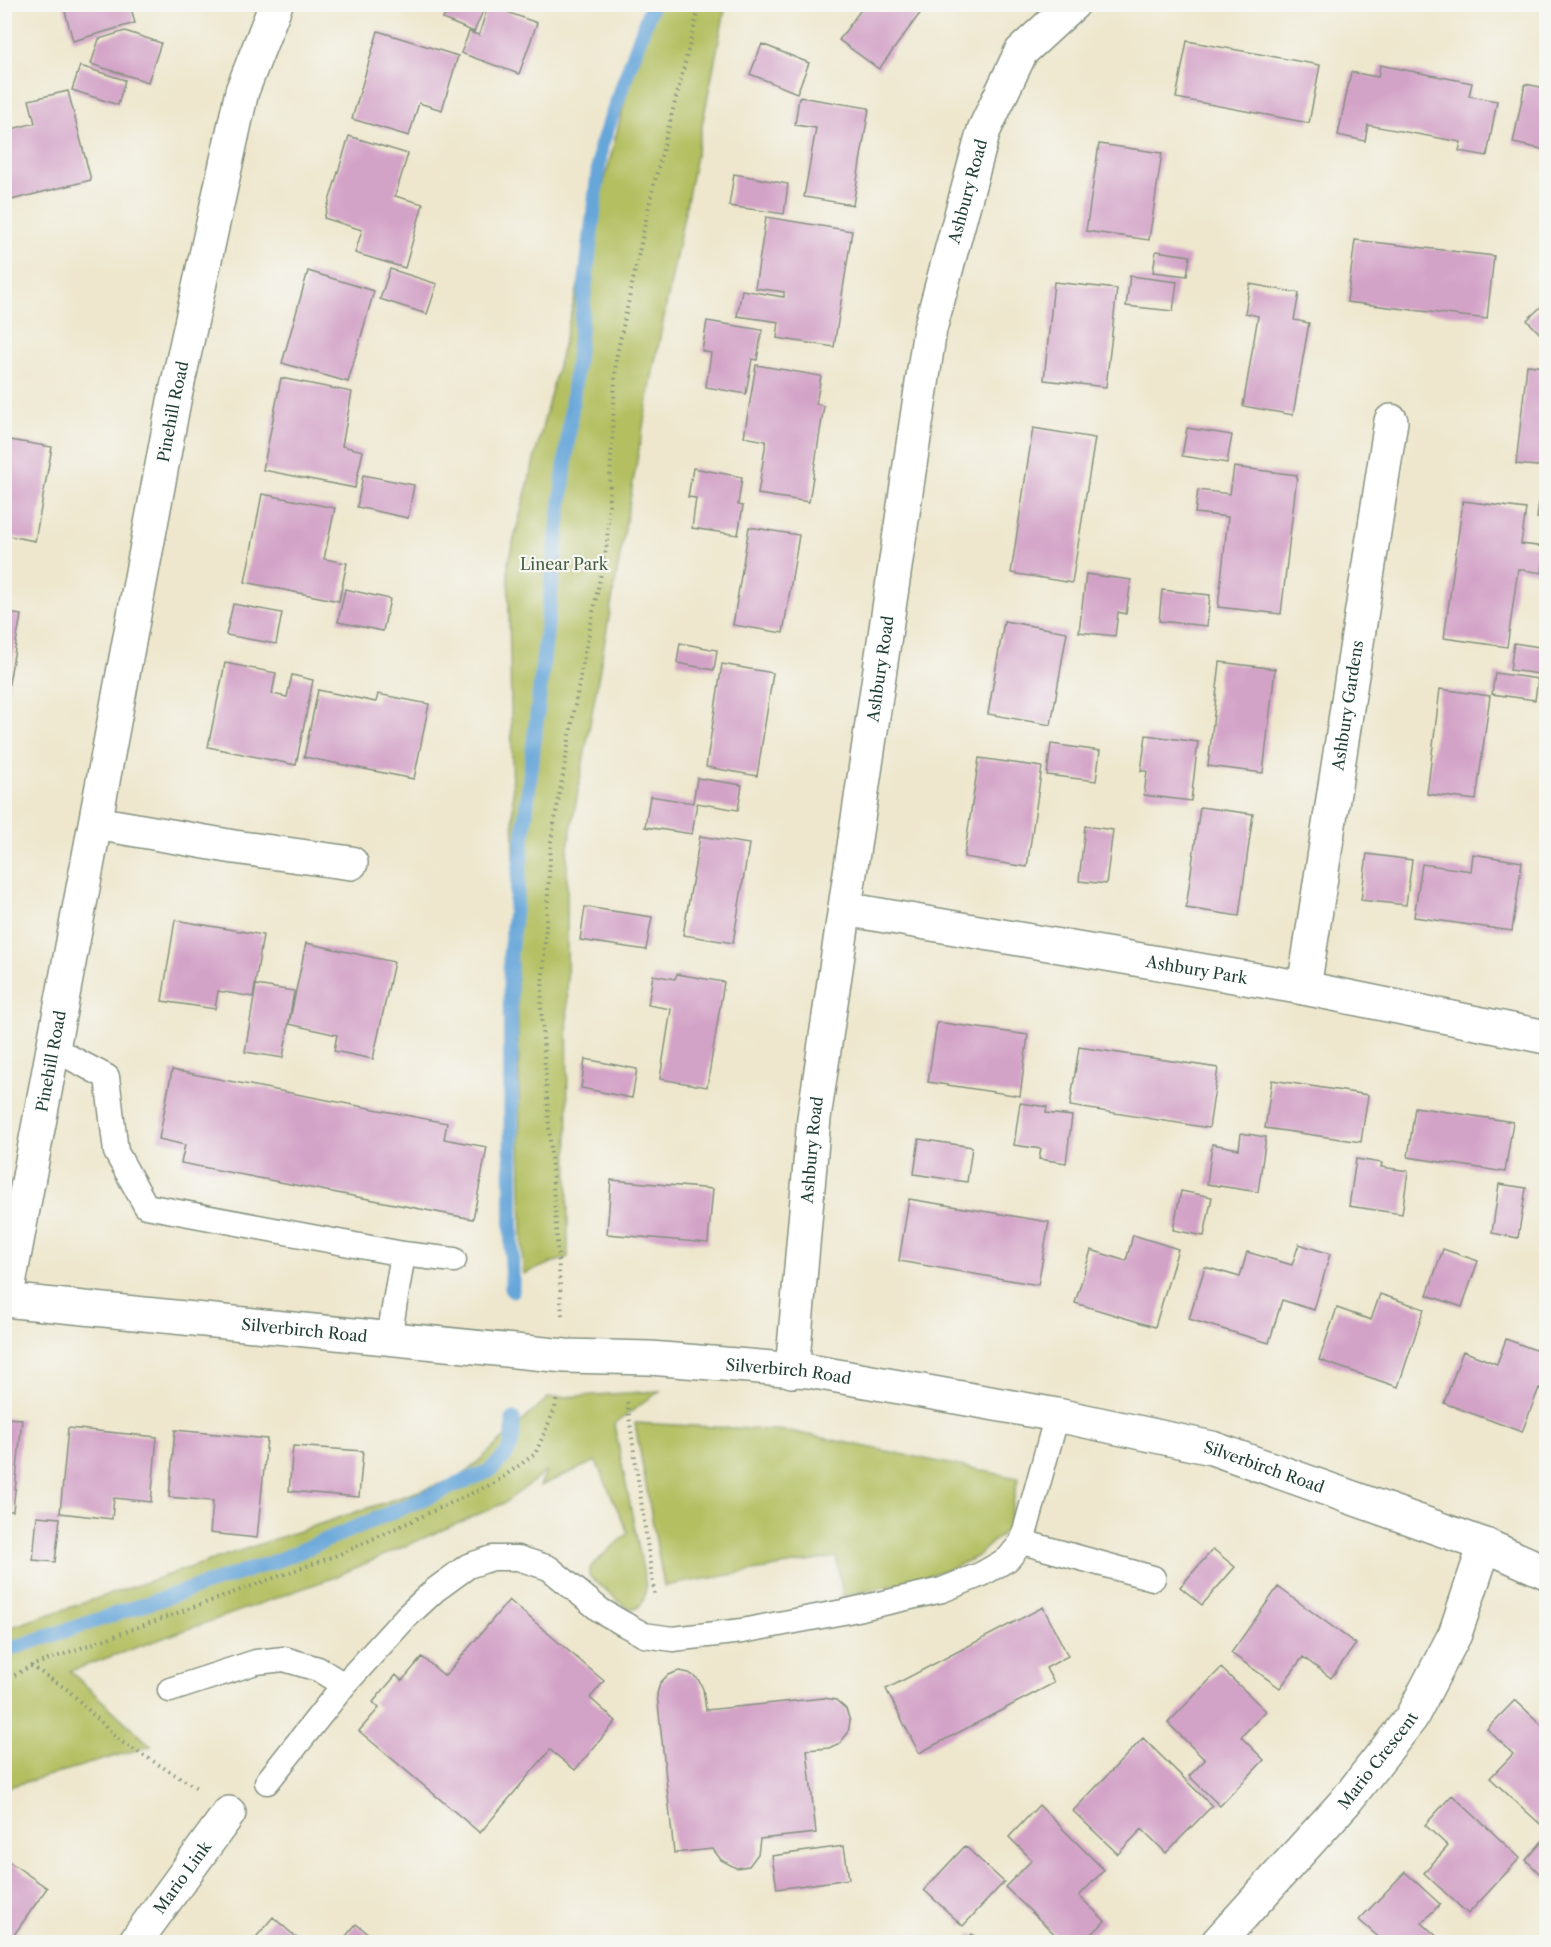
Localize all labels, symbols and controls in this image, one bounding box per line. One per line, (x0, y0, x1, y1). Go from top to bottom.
street label: Ashbury Road (943, 137, 991, 247)
street label: Pinehill Road (153, 359, 193, 464)
park label: Linear Park (520, 554, 609, 574)
street label: Ashbury Road (862, 614, 898, 724)
street label: Ashbury Gardens (1327, 639, 1367, 773)
street label: Ashbury Park (1144, 951, 1250, 988)
street label: Pinehill Road (31, 1009, 70, 1113)
street label: Ashbury Road (797, 1095, 827, 1205)
street label: Silverbirch Road (241, 1314, 369, 1346)
street label: Silverbirch Road (725, 1354, 853, 1388)
street label: Silverbirch Road (1202, 1437, 1327, 1497)
street label: Mario Crescent (1333, 1708, 1422, 1813)
street label: Mario Link (149, 1837, 216, 1918)

